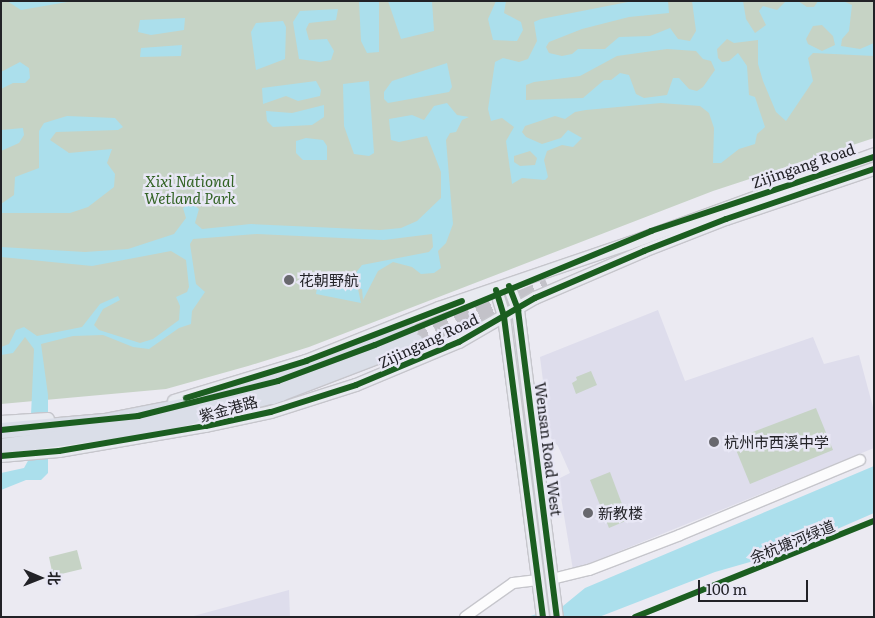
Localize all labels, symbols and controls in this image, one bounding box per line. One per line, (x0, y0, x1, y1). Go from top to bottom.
street label: Zijingang Road (749, 139, 857, 191)
park label: Xixi National Wetland Park (144, 171, 236, 206)
place label: 花朝野航 (299, 271, 359, 289)
marker: 花朝野航 (283, 274, 295, 286)
street label: Zijingang Road (375, 309, 481, 371)
street label: Wensan Road West (532, 381, 566, 517)
street label: 紫金港路 (197, 392, 259, 424)
place label: 杭州市西溪中学 (724, 433, 829, 451)
marker: 杭州市西溪中学 (708, 436, 720, 448)
place label: 新教楼 (598, 504, 643, 522)
marker: 新教楼 (582, 507, 594, 519)
street label: 余杭塘河绿道 (747, 516, 837, 566)
north arrow (15, 553, 65, 603)
scale bar (700, 570, 810, 602)
text: 北 (45, 571, 65, 585)
text: 100 m (706, 577, 747, 600)

